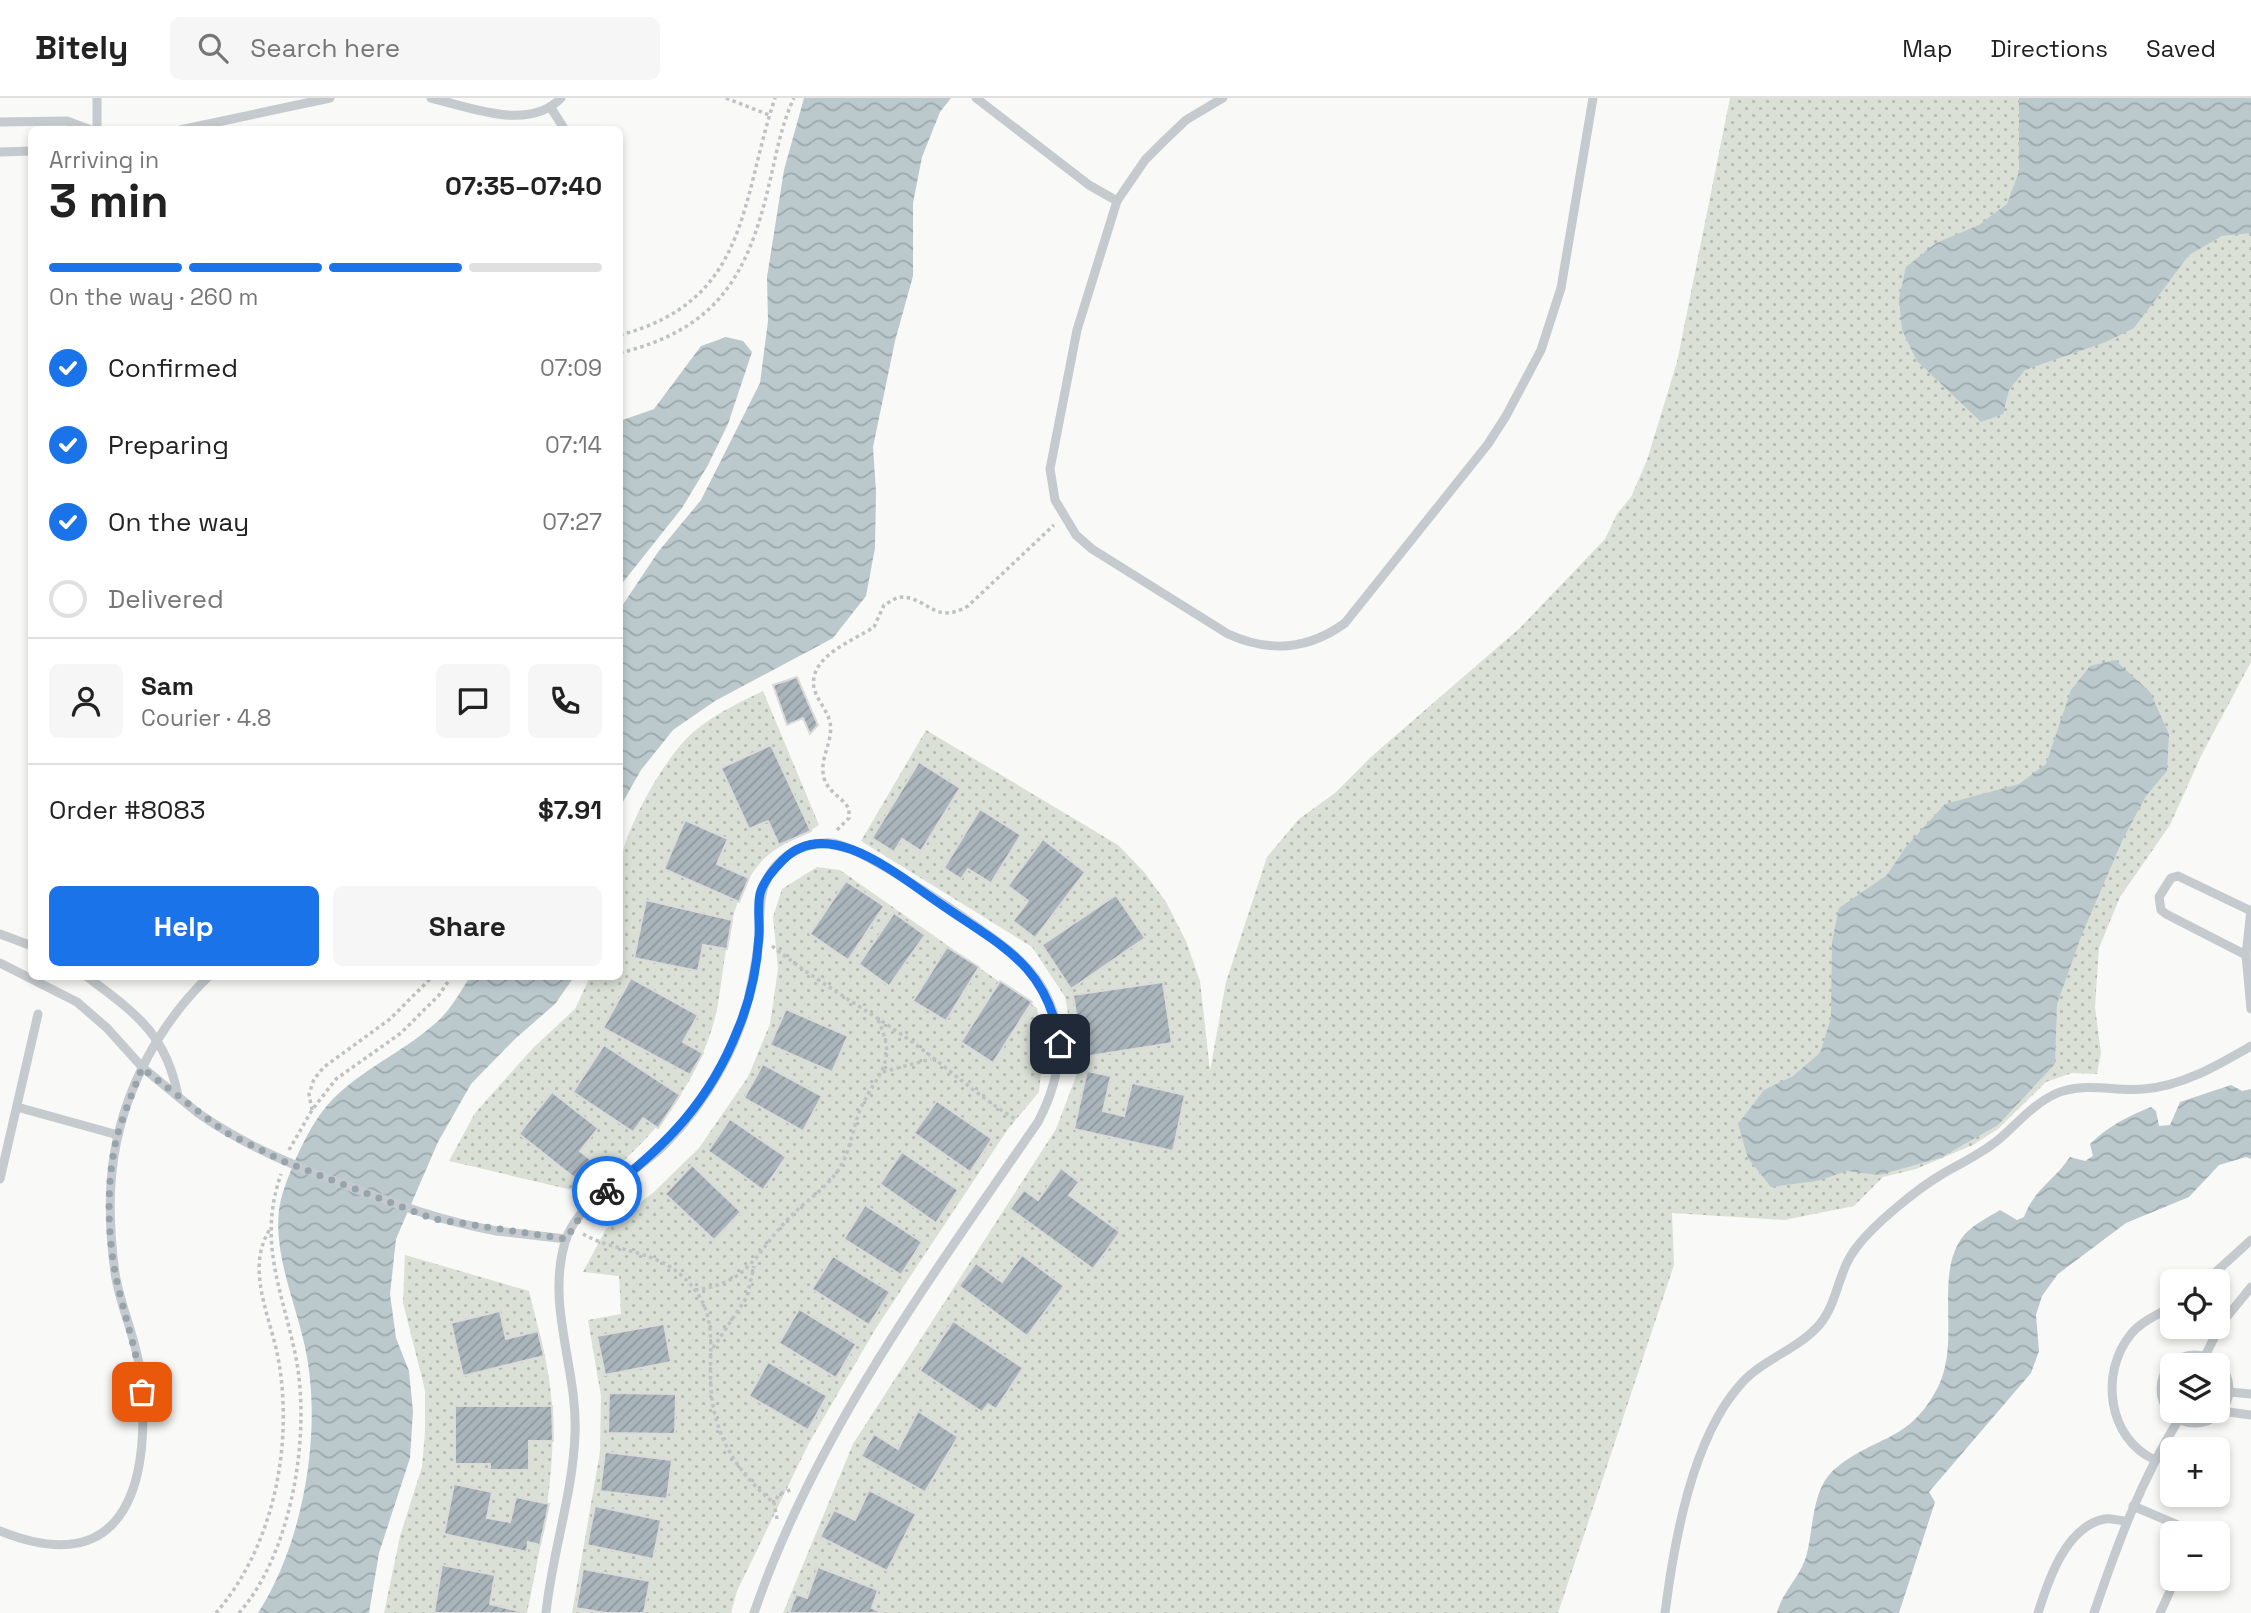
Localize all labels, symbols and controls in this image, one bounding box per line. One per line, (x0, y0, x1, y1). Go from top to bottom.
search box (170, 17, 660, 80)
text: Bitely (35, 27, 128, 69)
icon: search (194, 29, 232, 67)
text: Search here (250, 31, 400, 65)
text: Map (1902, 33, 1952, 64)
text: Directions (1990, 33, 2108, 64)
text: Saved (2146, 33, 2216, 64)
text: Arriving in (49, 145, 159, 175)
text: 07:35–07:40 (445, 169, 602, 203)
text: 3 min (49, 172, 169, 230)
text: On the way · 260 m (49, 282, 258, 312)
icon: check (49, 349, 87, 387)
text: Confirmed (108, 351, 238, 385)
text: 07:09 (540, 353, 602, 383)
icon: check (49, 426, 87, 464)
text: Preparing (108, 428, 229, 462)
text: 07:14 (545, 430, 602, 460)
icon: check (49, 503, 87, 541)
text: On the way (108, 505, 249, 539)
text: 07:27 (542, 507, 602, 537)
text: Delivered (108, 582, 224, 616)
button: person (49, 664, 123, 738)
button: chat (436, 664, 510, 738)
button: phone (528, 664, 602, 738)
text: Sam (141, 669, 194, 703)
text: Courier · 4.8 (141, 703, 271, 733)
text: Order #8083 (49, 793, 205, 827)
text: $7.91 (538, 793, 602, 827)
button: Help (49, 886, 319, 966)
button: Share (333, 886, 602, 966)
pin (1030, 1014, 1090, 1074)
icon: home (1041, 1025, 1079, 1063)
courier (572, 1156, 642, 1226)
icon: bike (588, 1172, 626, 1210)
map controls (2160, 1269, 2230, 1591)
button: locate (2160, 1269, 2230, 1339)
button: layers (2160, 1353, 2230, 1423)
pin (112, 1362, 172, 1422)
icon: bag (123, 1373, 161, 1411)
button: + (2160, 1437, 2230, 1507)
button: − (2160, 1521, 2230, 1591)

